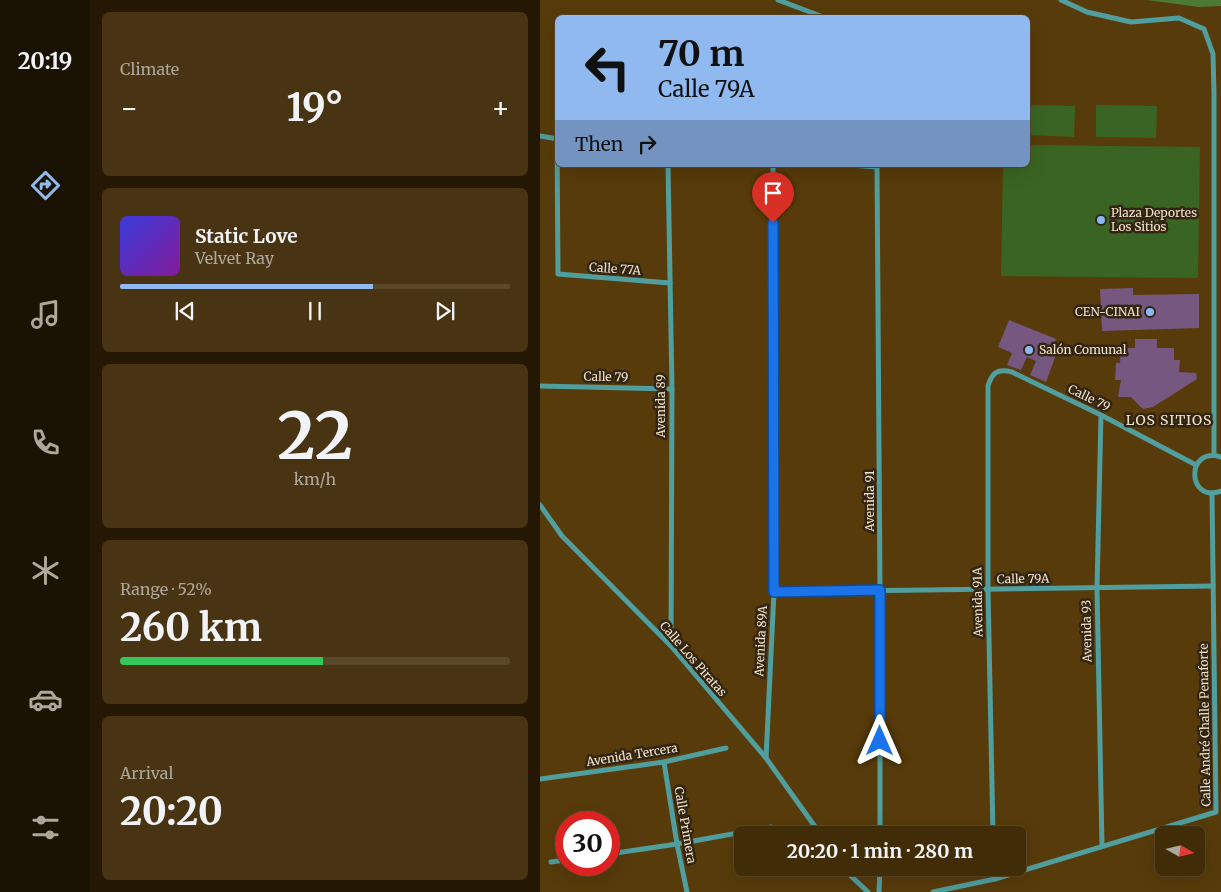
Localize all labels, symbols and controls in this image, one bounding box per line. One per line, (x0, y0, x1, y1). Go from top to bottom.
text: 70 m (658, 32, 745, 76)
icon: left (575, 35, 640, 100)
text: 20:19 (18, 47, 72, 75)
text: Climate (120, 59, 179, 79)
text: Calle 79A (658, 75, 755, 103)
text: 19° (287, 84, 344, 131)
text: − (120, 90, 139, 126)
text: + (491, 90, 510, 126)
icon: right (633, 130, 661, 158)
text: Then (575, 132, 623, 156)
icon: directions (28, 168, 63, 203)
pin (752, 172, 794, 223)
icon: arrive (759, 179, 787, 207)
place label: Plaza Deportes Los Sitios (1111, 205, 1197, 234)
marker: Plaza Deportes Los Sitios (1095, 214, 1107, 226)
text: Static Love (195, 224, 298, 248)
text: Velvet Ray (195, 248, 274, 268)
street label: Calle 77A (589, 259, 642, 278)
icon: music (28, 297, 63, 332)
icon: previous (171, 297, 199, 325)
icon: pause (301, 297, 329, 325)
icon: next (431, 297, 459, 325)
place label: CEN-CINAI (1075, 304, 1140, 319)
marker: CEN-CINAI (1144, 306, 1156, 318)
place label: Salón Comunal (1039, 342, 1127, 357)
marker: Salón Comunal (1023, 344, 1035, 356)
street label: Calle 79 (583, 369, 629, 384)
street label: Avenida 89 (653, 374, 668, 439)
street label: Calle 79 (1066, 381, 1113, 414)
text: 22 (277, 395, 353, 477)
district label: LOS SITIOS (1126, 411, 1212, 429)
icon: phone (28, 425, 63, 460)
text: km/h (294, 469, 336, 489)
street label: Avenida 91 (862, 470, 877, 533)
icon: climate (28, 553, 63, 588)
street label: Avenida 91A (969, 566, 986, 638)
street label: Calle 79A (997, 571, 1050, 586)
text: Range · 52% (120, 579, 212, 599)
street label: Avenida 93 (1078, 599, 1095, 663)
text: 260 km (120, 604, 262, 651)
street label: Avenida 89A (751, 605, 770, 678)
street label: Calle Los Piratas (657, 618, 730, 699)
street label: Calle André Challe Penaforte (1196, 643, 1213, 807)
icon: car (28, 682, 63, 717)
position arrow (853, 714, 905, 766)
street label: Avenida Tercera (584, 740, 679, 769)
text: Arrival (120, 763, 173, 783)
street label: Calle Primera (671, 785, 700, 865)
text: 20:20 (120, 788, 223, 835)
icon: filters (28, 810, 63, 845)
speed limit sign: 30 (555, 811, 620, 876)
north arrow (1155, 826, 1205, 876)
map controls (1155, 826, 1205, 876)
text: 20:20 · 1 min · 280 m (787, 839, 973, 863)

